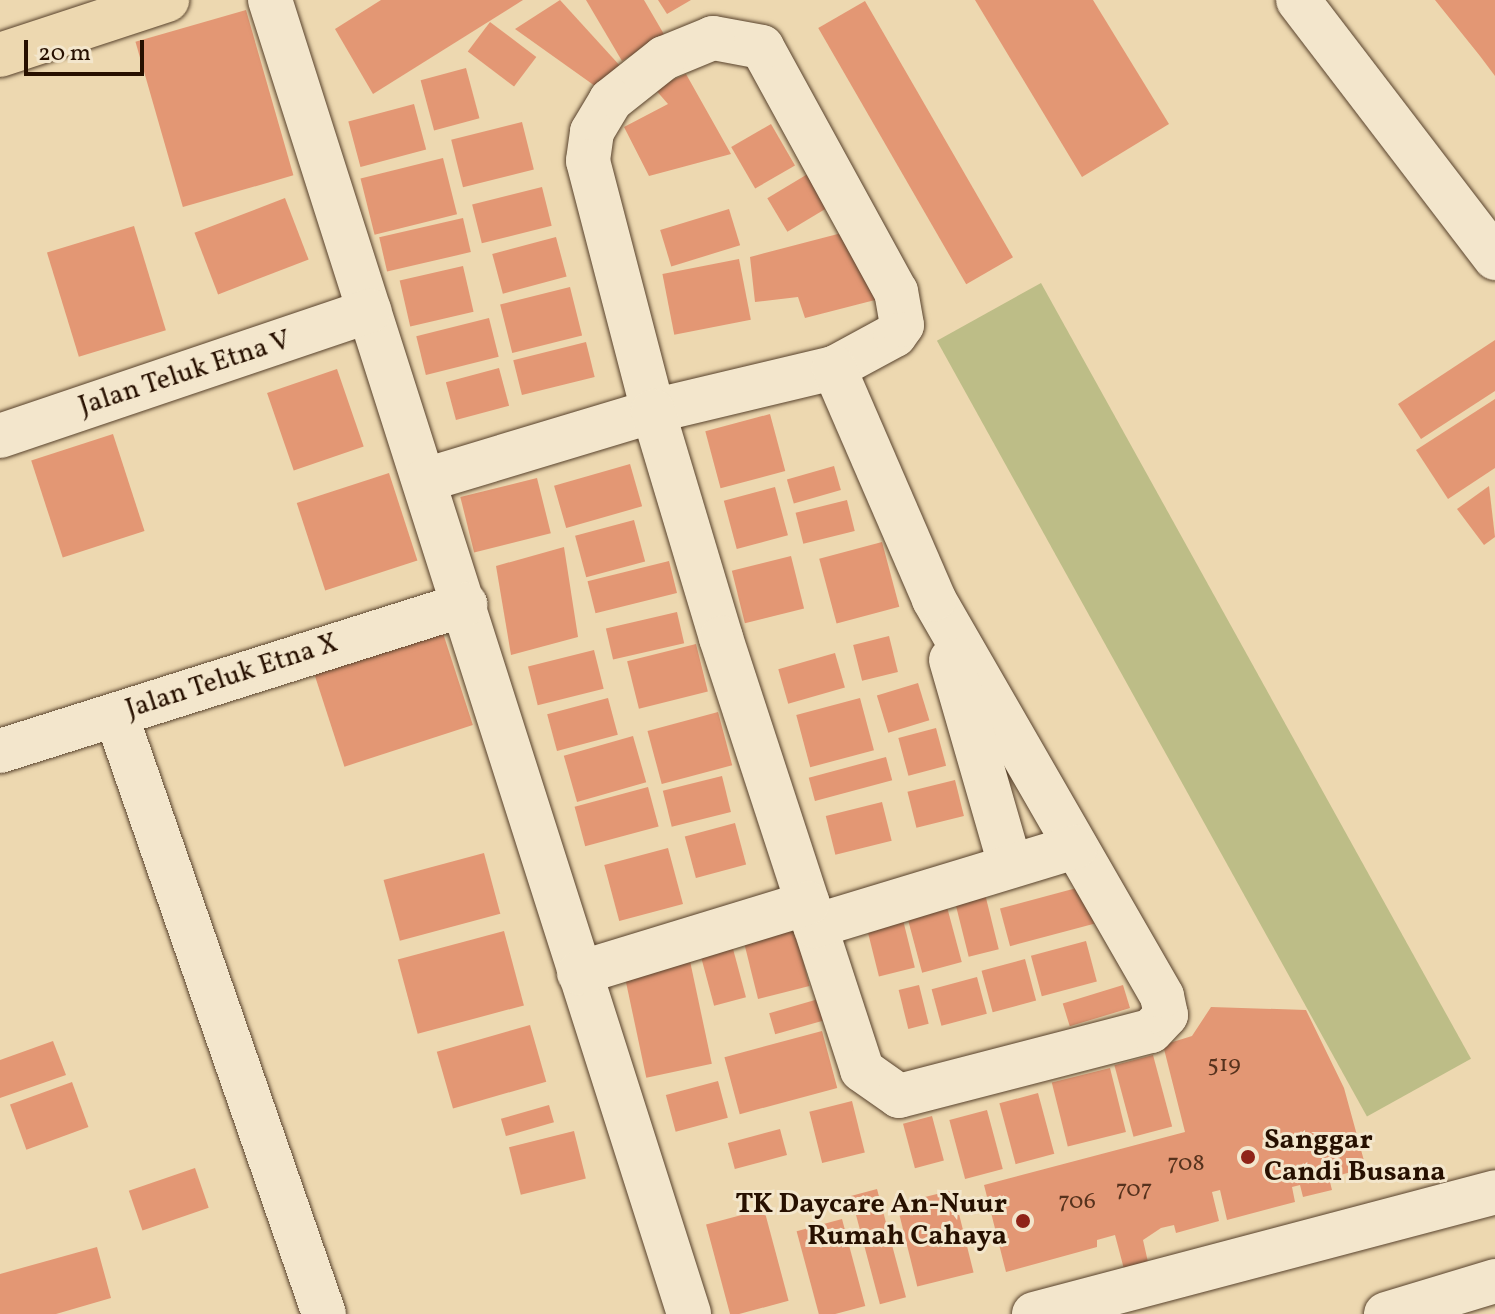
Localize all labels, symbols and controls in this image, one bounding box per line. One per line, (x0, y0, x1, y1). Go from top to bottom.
scale bar (28, 24, 148, 74)
text: 20 m (38, 37, 91, 71)
street label: Jalan Teluk Etna V (74, 324, 296, 424)
street label: Jalan Teluk Etna X (121, 627, 343, 727)
house number: 519 (1207, 1052, 1241, 1080)
place label: Sanggar Candi Busana (1264, 1124, 1446, 1190)
marker: Sanggar Candi Busana (1239, 1148, 1257, 1166)
house number: 708 (1167, 1151, 1205, 1179)
house number: 707 (1116, 1177, 1152, 1205)
place label: TK Daycare An-Nuur Rumah Cahaya (735, 1188, 1007, 1254)
house number: 706 (1058, 1189, 1096, 1217)
marker: TK Daycare An-Nuur Rumah Cahaya (1014, 1212, 1032, 1230)

